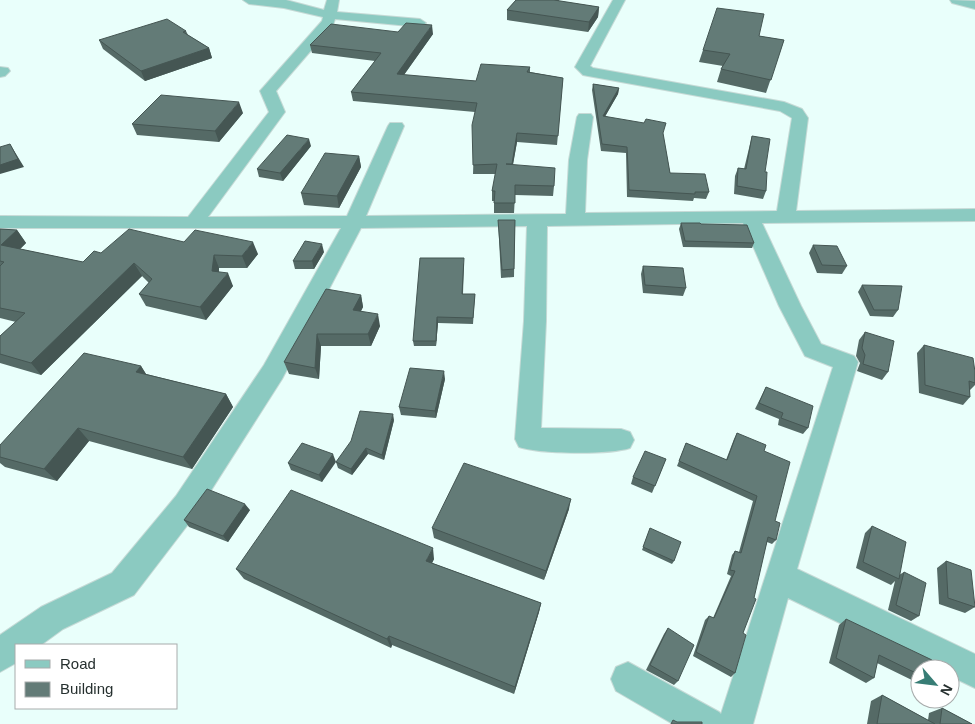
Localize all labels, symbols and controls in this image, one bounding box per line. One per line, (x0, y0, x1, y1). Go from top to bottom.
legend (15, 644, 178, 709)
text: Road (60, 655, 96, 672)
north arrow (910, 659, 960, 709)
text: Building (60, 680, 113, 697)
text: N (937, 682, 956, 698)

